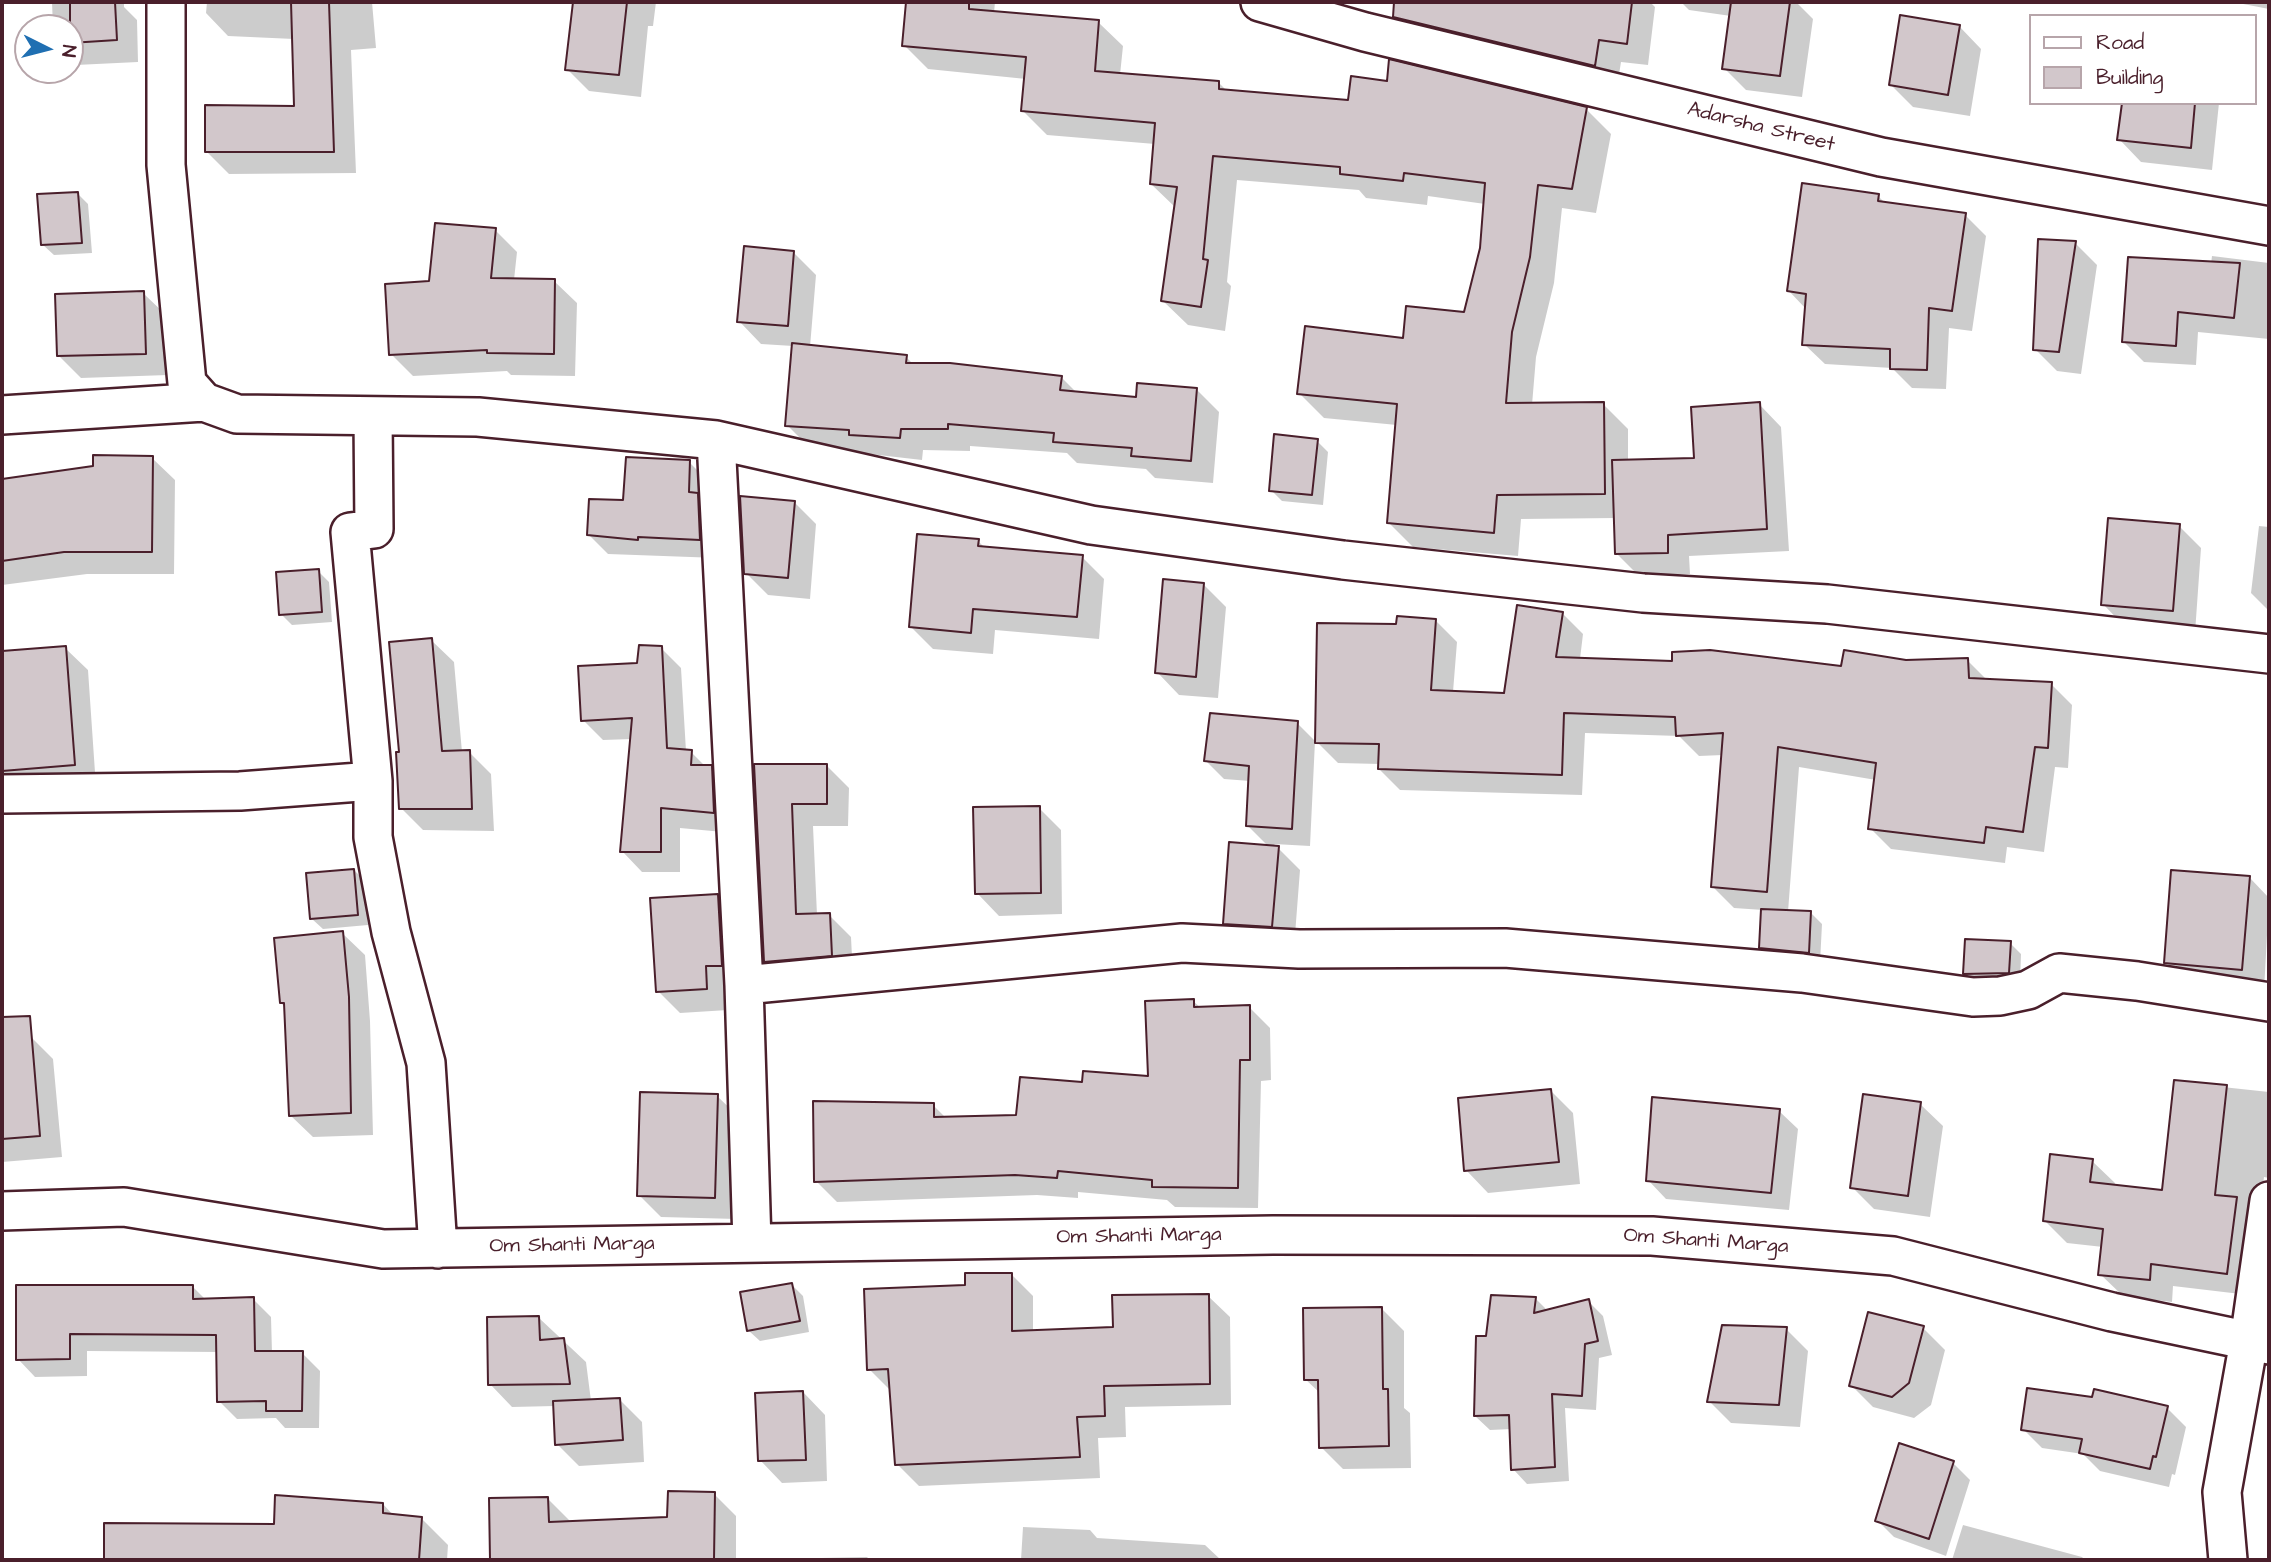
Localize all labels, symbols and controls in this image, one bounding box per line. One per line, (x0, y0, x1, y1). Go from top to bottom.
north arrow (14, 14, 84, 84)
legend (2030, 14, 2257, 105)
text: Road (2096, 28, 2144, 57)
text: N (54, 44, 82, 58)
text: Building (2096, 63, 2163, 92)
street label: Adarsha Street (1685, 97, 1837, 159)
street label: Om Shanti Marga (1056, 1223, 1222, 1251)
street label: Om Shanti Marga (1623, 1224, 1789, 1260)
street label: Om Shanti Marga (489, 1232, 655, 1260)

